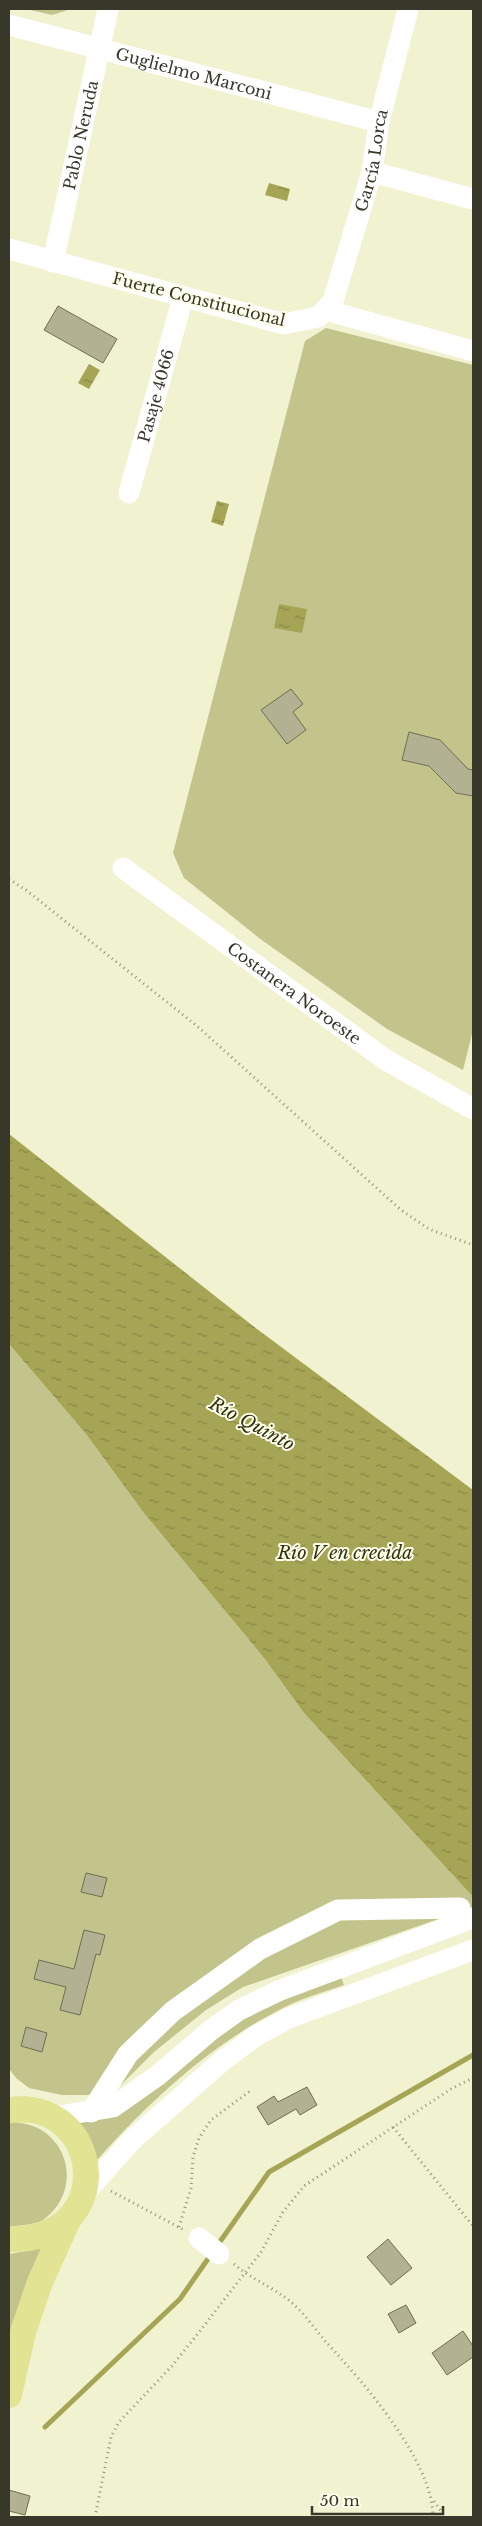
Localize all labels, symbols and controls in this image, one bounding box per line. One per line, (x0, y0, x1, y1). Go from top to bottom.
street label: Guglielmo Marconi (113, 43, 275, 104)
street label: Pablo Neruda (59, 78, 102, 192)
street label: García Lorca (351, 107, 392, 214)
street label: Fuerte Constitucional (110, 268, 288, 330)
street label: Pasaje 4066 (133, 347, 178, 444)
street label: Costanera Noroeste (223, 938, 365, 1048)
water label: Río Quinto (205, 1392, 298, 1456)
water label: Río V en crecida (277, 1542, 412, 1564)
scale bar (312, 2484, 443, 2516)
text: 50 m (320, 2491, 360, 2510)

